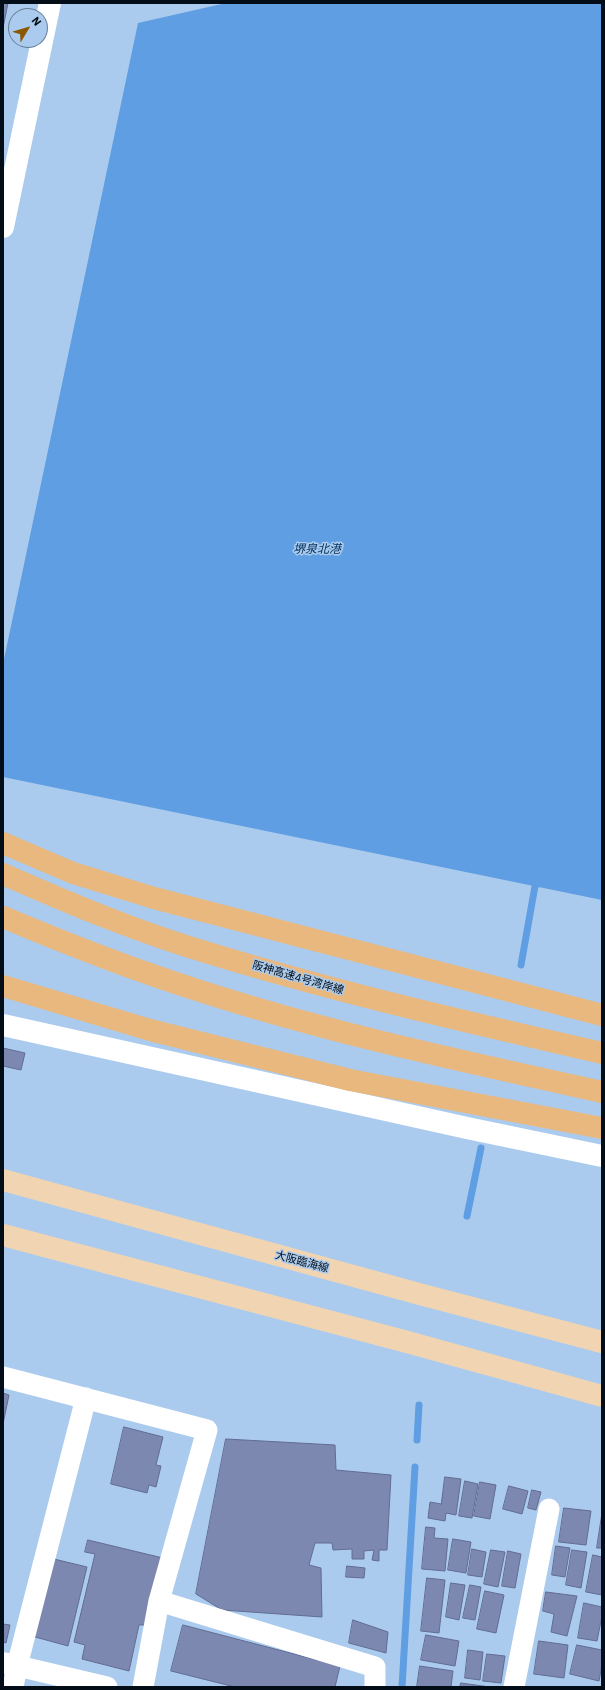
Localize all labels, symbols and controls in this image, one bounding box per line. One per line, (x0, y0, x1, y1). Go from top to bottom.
north arrow (8, 8, 48, 48)
text: N (29, 14, 45, 29)
water label: 堺泉北港 (293, 543, 341, 557)
street label: 阪神高速4号湾岸線 (251, 959, 345, 997)
street label: 大阪臨海線 (274, 1249, 330, 1275)

